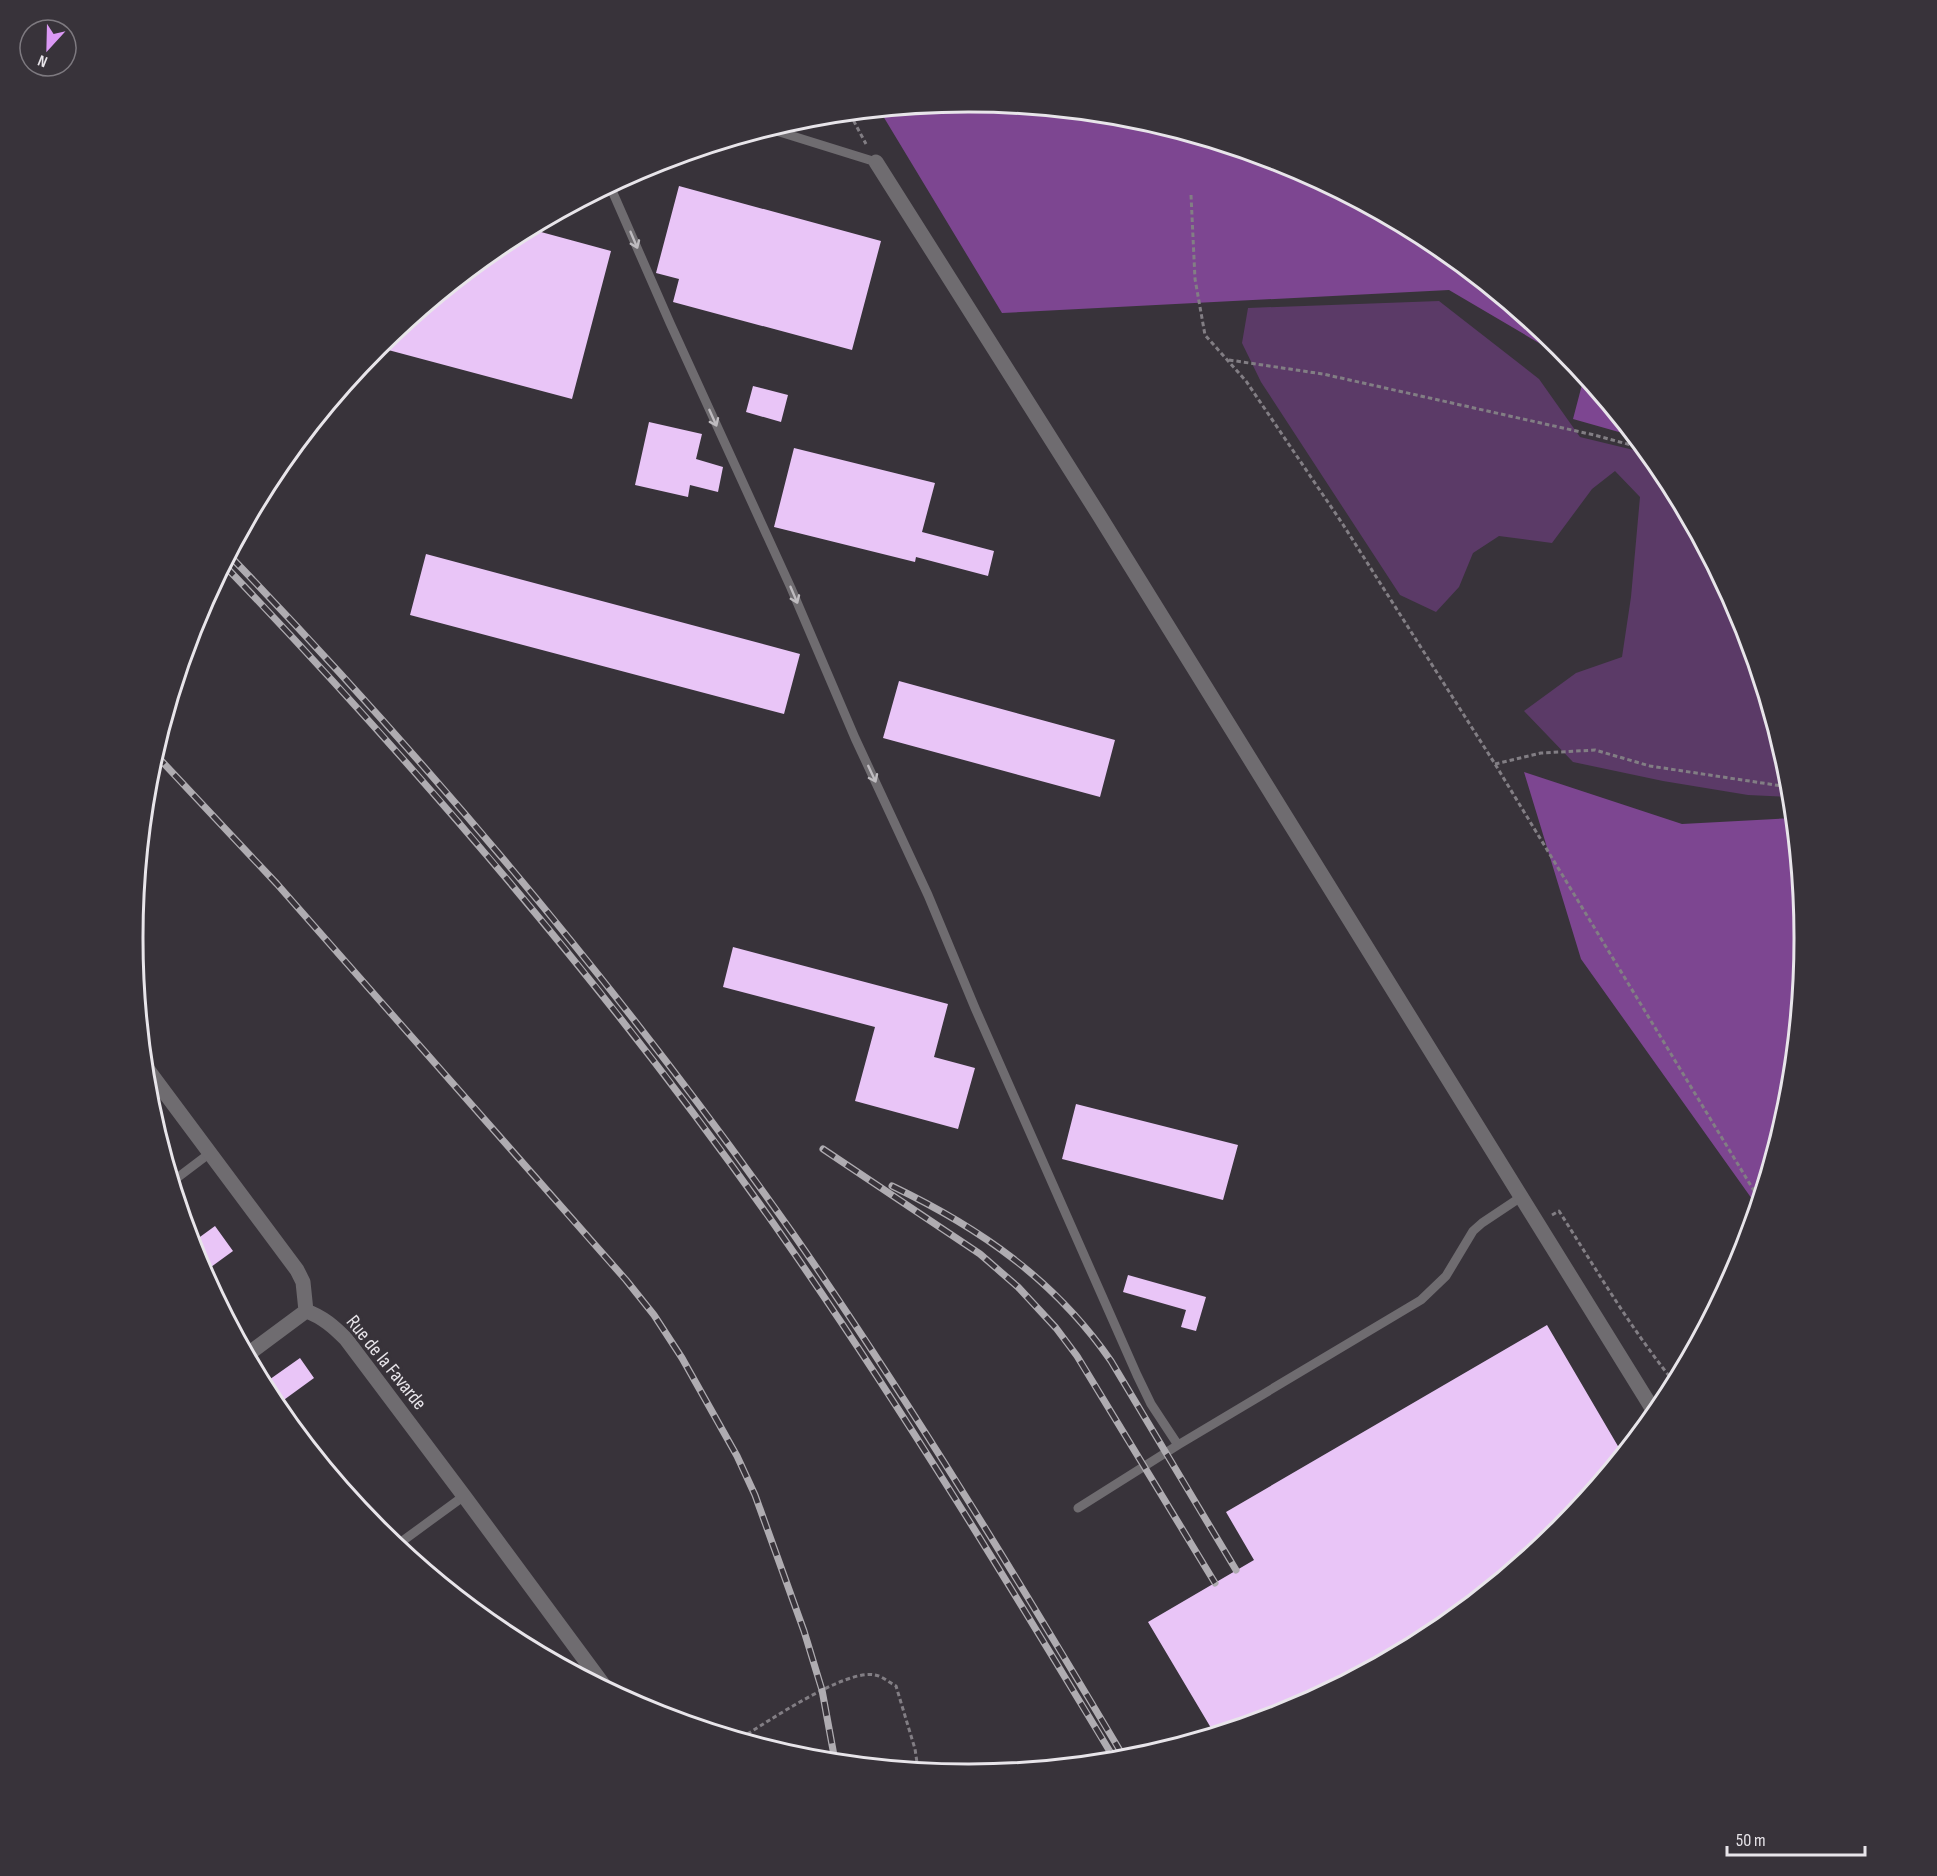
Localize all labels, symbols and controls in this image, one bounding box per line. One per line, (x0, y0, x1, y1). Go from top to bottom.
north arrow (18, 18, 78, 78)
text: N (35, 50, 50, 71)
one-way arrow (628, 230, 640, 248)
one-way arrow (708, 408, 719, 426)
one-way arrow (789, 585, 800, 604)
one-way arrow (867, 764, 879, 782)
street label: Rue de la Favarde (341, 1311, 432, 1415)
scale bar (1727, 1819, 1865, 1857)
text: 50 m (1736, 1830, 1766, 1851)

